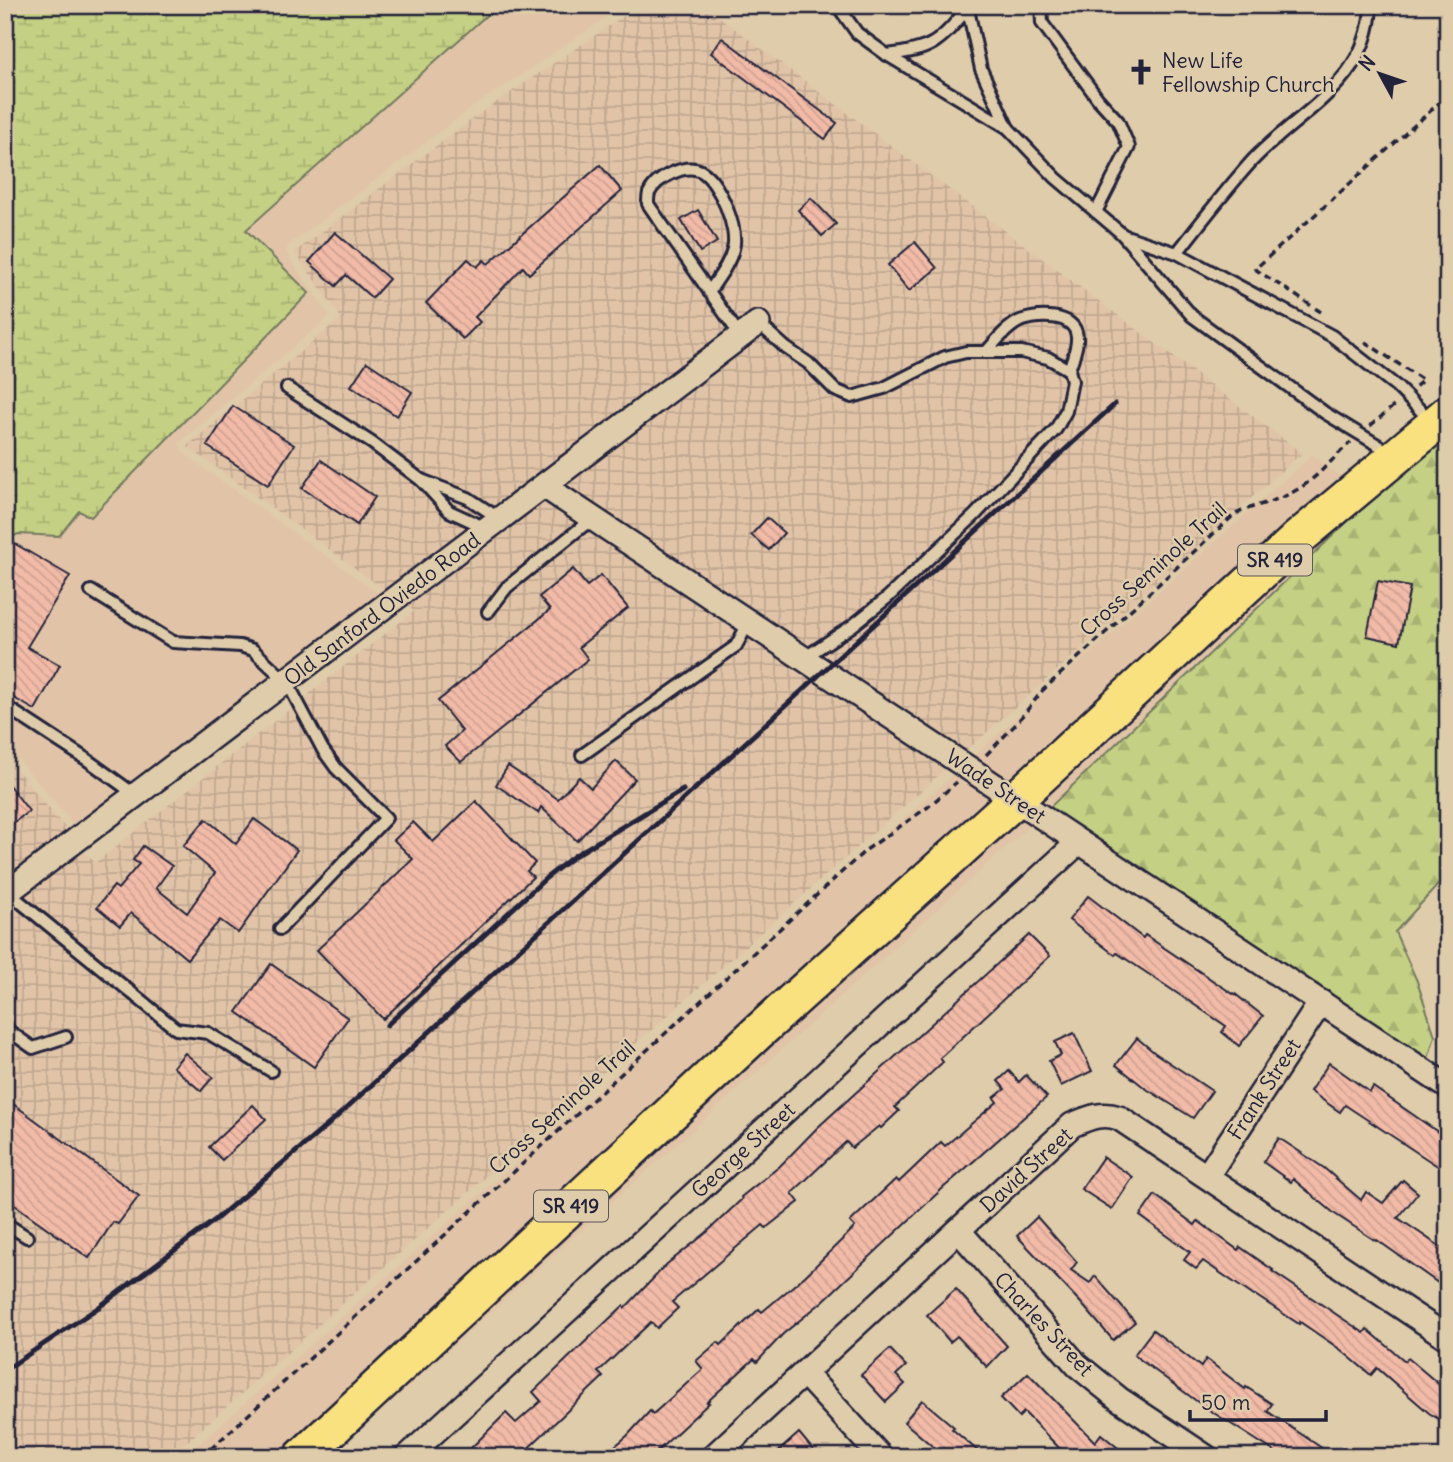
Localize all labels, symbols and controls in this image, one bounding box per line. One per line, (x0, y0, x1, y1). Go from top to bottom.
north arrow (1344, 38, 1414, 108)
place label: New Life Fellowship Church (1162, 47, 1334, 98)
text: N (1354, 50, 1380, 76)
church icon: New Life Fellowship Church (1126, 57, 1156, 87)
street label: Cross Seminole Trail (1074, 496, 1232, 642)
street label: Old Sanford Oviedo Road (278, 526, 486, 692)
road number: SR 419 (1238, 544, 1312, 576)
street label: Wade Street (941, 743, 1051, 829)
street label: Frank Street (1221, 1033, 1307, 1145)
street label: Cross Seminole Trail (483, 1034, 641, 1180)
street label: George Street (685, 1096, 801, 1204)
street label: David Street (974, 1121, 1078, 1219)
road number: SR 419 (534, 1190, 608, 1222)
street label: Charles Street (989, 1266, 1099, 1382)
scale bar (1190, 1378, 1327, 1422)
text: 50 m (1201, 1389, 1250, 1416)

